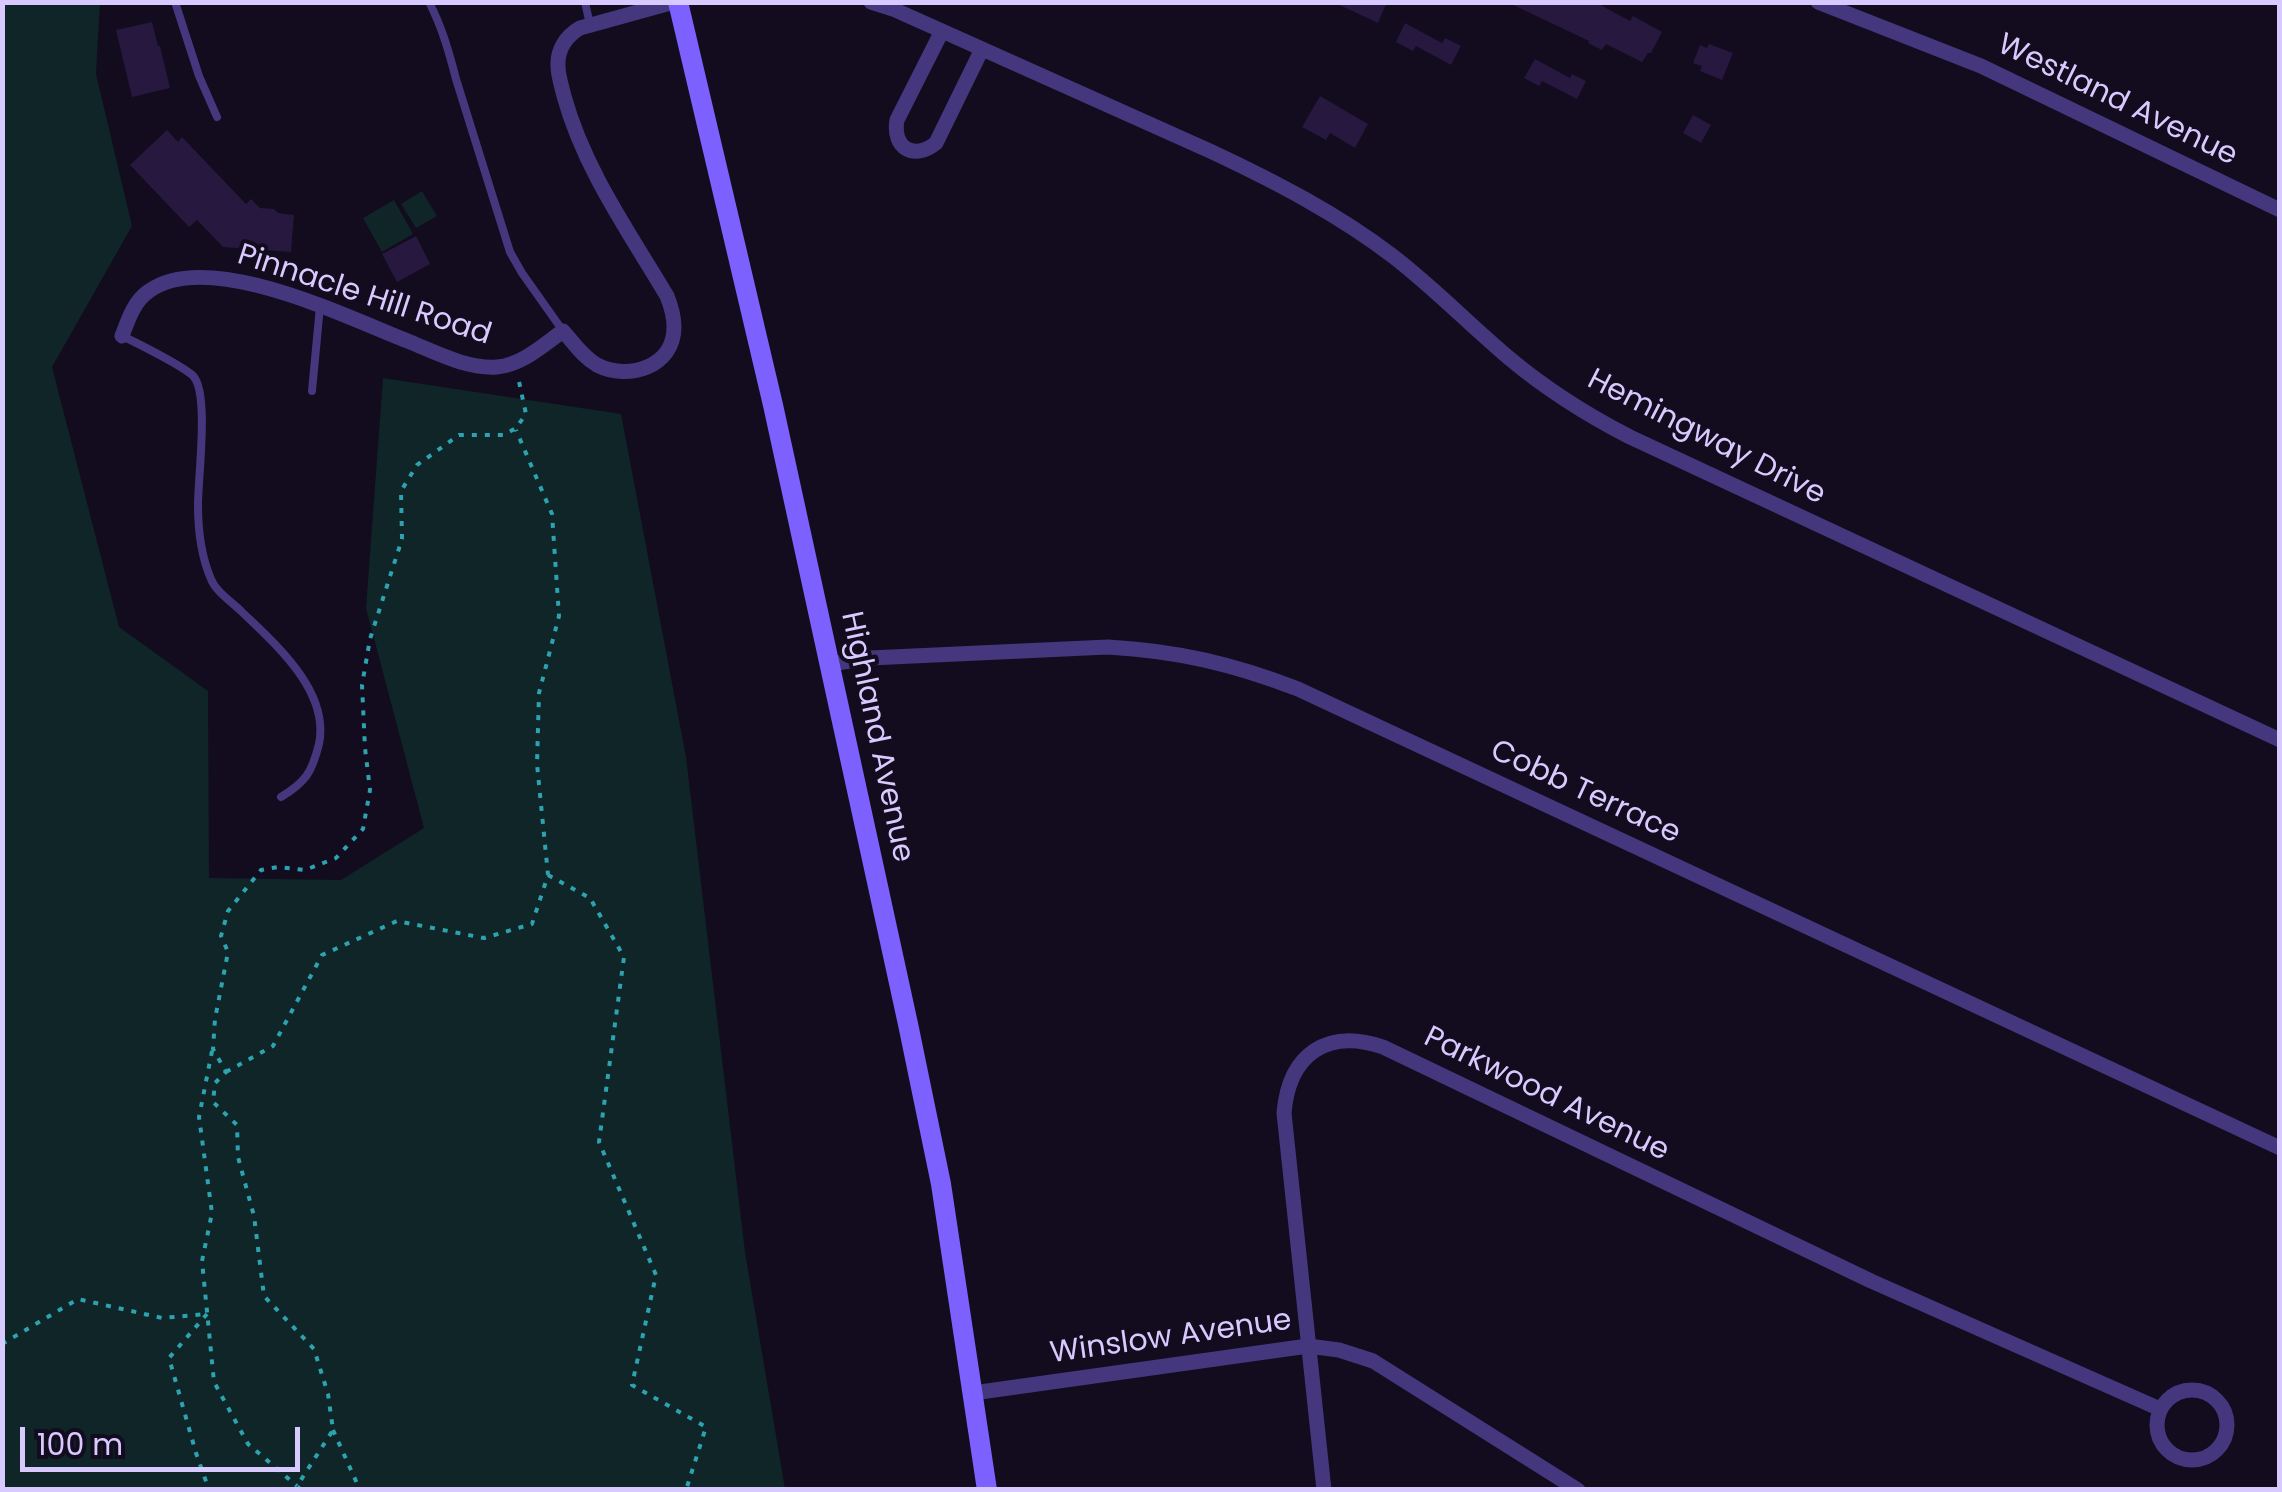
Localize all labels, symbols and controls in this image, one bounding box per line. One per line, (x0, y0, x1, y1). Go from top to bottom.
street label: Westland Avenue (1991, 27, 2243, 175)
street label: Pinnacle Hill Road (233, 238, 495, 354)
street label: Hemingway Drive (1581, 362, 1831, 514)
street label: Highland Avenue (832, 608, 920, 866)
street label: Cobb Terrace (1484, 733, 1686, 853)
street label: Parkwood Avenue (1418, 1020, 1674, 1170)
street label: Winslow Avenue (1048, 1303, 1294, 1373)
scale bar (25, 1407, 305, 1469)
text: 100 m (37, 1423, 123, 1466)

